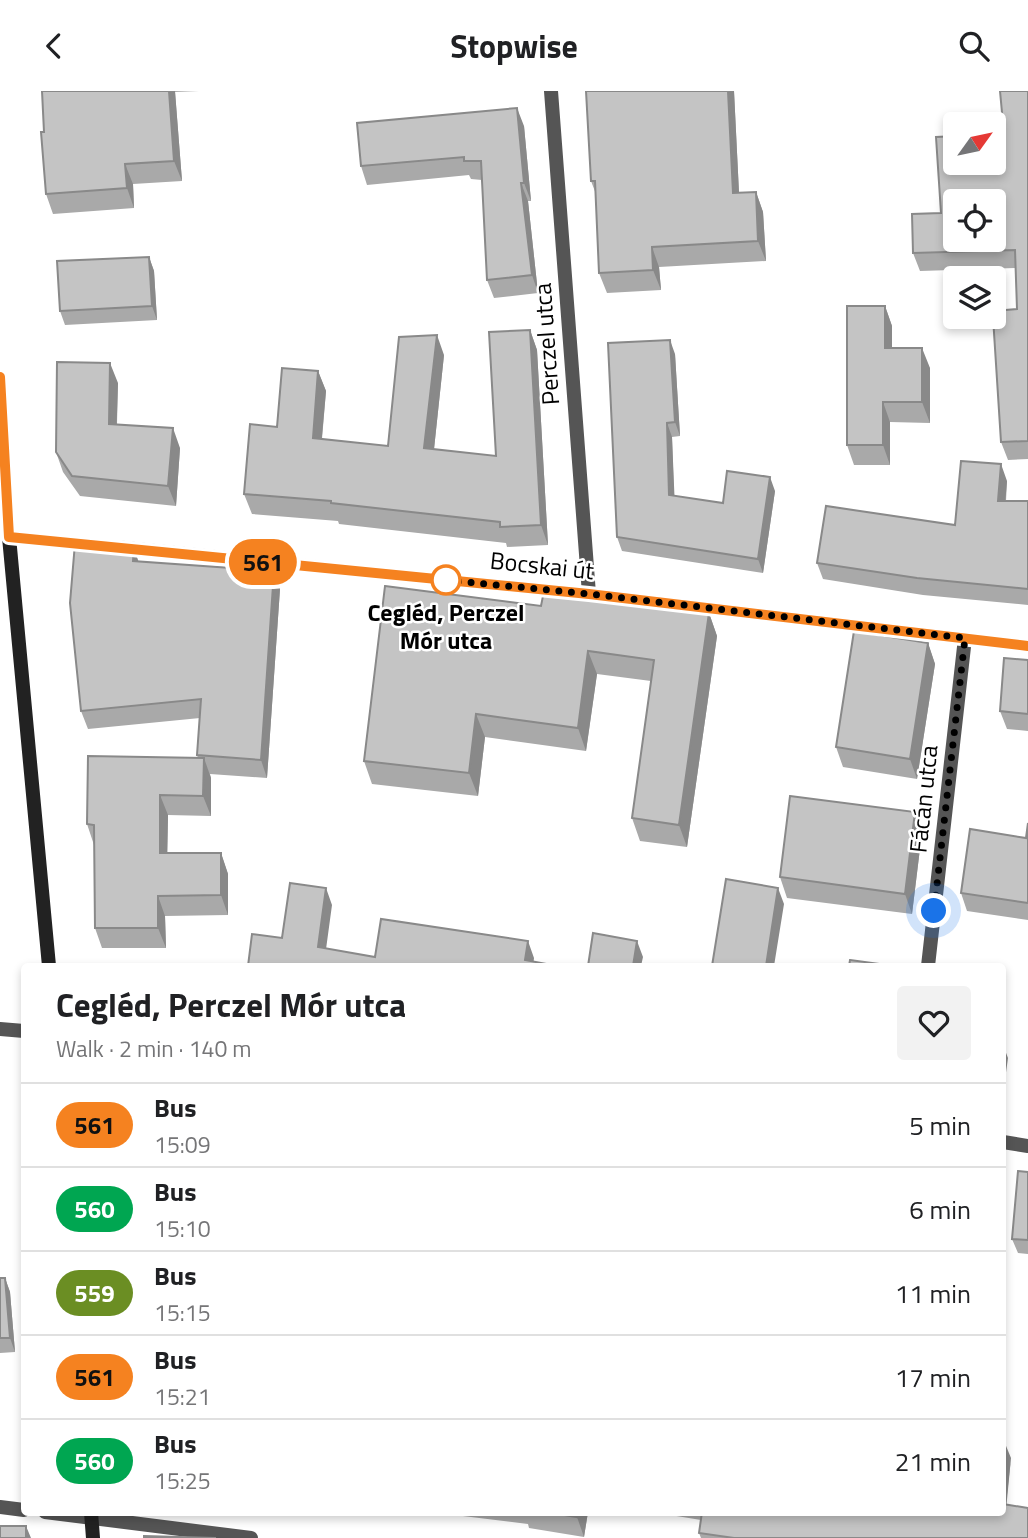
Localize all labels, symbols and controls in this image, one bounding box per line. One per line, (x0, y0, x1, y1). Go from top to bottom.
text: Stopwise (450, 22, 578, 70)
icon: back (35, 27, 73, 65)
icon: search (955, 27, 993, 65)
north arrow (943, 112, 1006, 175)
map controls (943, 112, 1006, 329)
button: locate (943, 189, 1006, 252)
button: layers (943, 266, 1006, 329)
street label: Perczel utca (524, 282, 568, 406)
line badge: 561 (223, 539, 303, 585)
street label: Bocskai út (488, 542, 596, 588)
text: 561 (243, 544, 283, 580)
marker: Cegléd, Perczel Mór utca (431, 565, 461, 595)
place label: Cegléd, Perczel Mór utca (367, 594, 525, 658)
street label: Fácán utca (899, 743, 947, 855)
your location (916, 893, 951, 928)
text: Cegléd, Perczel Mór utca (56, 980, 406, 1030)
button: heart (897, 986, 971, 1060)
text: Walk · 2 min · 140 m (56, 1031, 252, 1066)
text: Bus (154, 1088, 196, 1127)
text: 5 min (909, 1106, 971, 1145)
text: 561 (74, 1107, 115, 1143)
text: 15:09 (154, 1127, 211, 1162)
text: Bus (154, 1172, 196, 1211)
text: 6 min (909, 1190, 971, 1229)
text: 560 (74, 1191, 115, 1227)
text: 15:10 (154, 1211, 211, 1246)
text: Bus (154, 1256, 196, 1295)
text: 11 min (895, 1274, 971, 1313)
text: 559 (74, 1275, 115, 1311)
text: 15:15 (154, 1295, 211, 1330)
text: Bus (154, 1340, 196, 1379)
text: 17 min (895, 1358, 971, 1397)
text: 561 (74, 1359, 115, 1395)
text: 15:21 (154, 1379, 211, 1414)
text: Bus (154, 1424, 196, 1463)
text: 21 min (895, 1442, 971, 1481)
text: 560 (74, 1443, 115, 1479)
text: 15:25 (154, 1463, 211, 1498)

